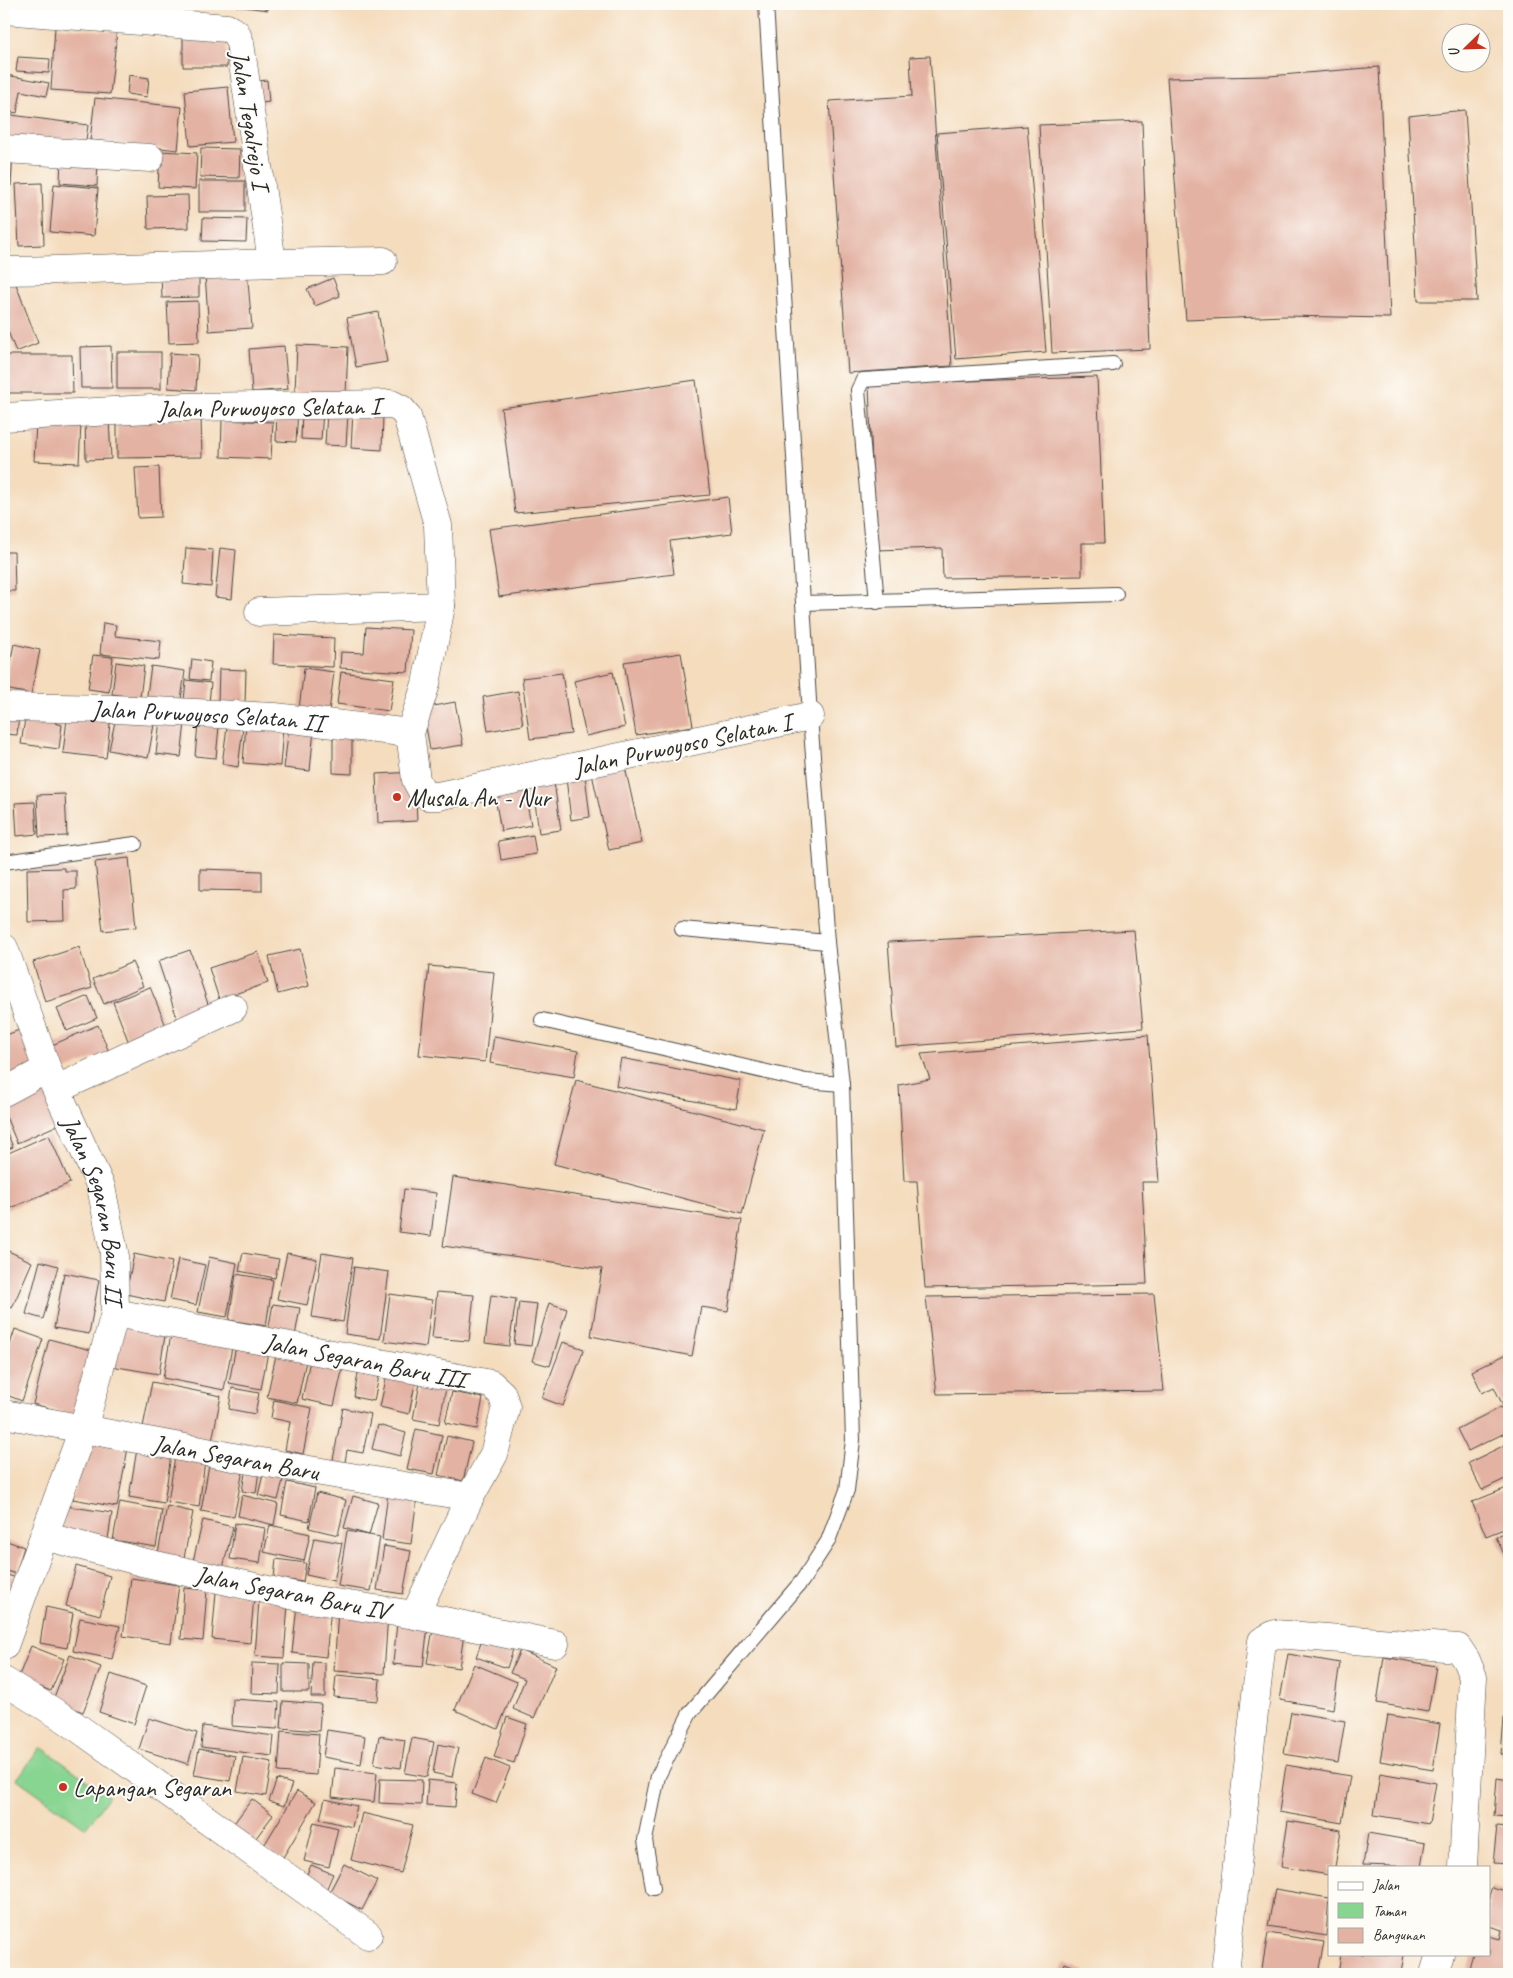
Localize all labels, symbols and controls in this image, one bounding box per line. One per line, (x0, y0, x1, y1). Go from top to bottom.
north arrow (1440, 22, 1490, 72)
text: U (1444, 43, 1464, 59)
street label: Jalan Tegalrejo I (223, 48, 278, 197)
street label: Jalan Purwoyoso Selatan I (157, 390, 386, 426)
street label: Jalan Purwoyoso Selatan II (90, 694, 330, 740)
street label: Jalan Purwoyoso Selatan I (569, 705, 800, 784)
place label: Musala An - Nur (407, 782, 553, 814)
marker: Musala An - Nur (391, 791, 403, 803)
street label: Jalan Segaran Baru II (53, 1110, 130, 1309)
street label: Jalan Segaran Baru III (260, 1326, 473, 1397)
street label: Jalan Segaran Baru (149, 1427, 323, 1489)
street label: Jalan Segaran Baru IV (192, 1558, 396, 1628)
place label: Lapangan Segaran (73, 1772, 232, 1804)
marker: Lapangan Segaran (57, 1781, 69, 1793)
legend (1328, 1866, 1490, 1956)
text: Jalan (1372, 1876, 1400, 1895)
text: Taman (1373, 1902, 1406, 1921)
text: Bangunan (1373, 1926, 1426, 1945)

